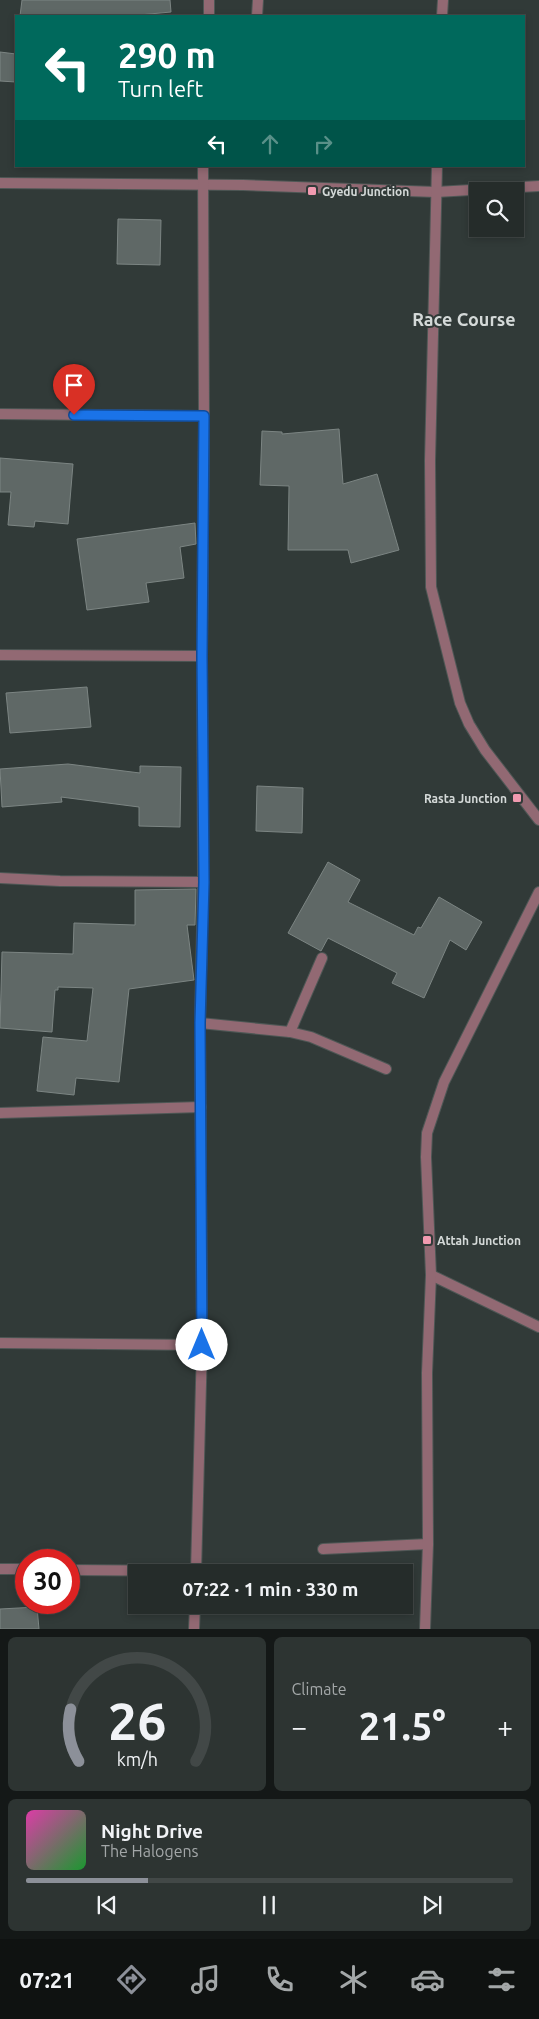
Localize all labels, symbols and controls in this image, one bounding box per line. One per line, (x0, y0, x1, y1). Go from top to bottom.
icon: left (35, 35, 100, 100)
text: 290 m (118, 35, 216, 75)
text: Turn left (118, 76, 203, 101)
icon: left (203, 130, 231, 158)
icon: ahead (256, 130, 284, 158)
icon: right (309, 130, 337, 158)
map controls (469, 182, 524, 237)
button: search (469, 182, 524, 237)
marker: Gyedu Junction (306, 185, 318, 197)
place label: Gyedu Junction (322, 185, 409, 198)
district label: Race Course (412, 309, 516, 329)
pin (53, 364, 95, 415)
icon: arrive (60, 371, 88, 399)
place label: Rasta Junction (424, 792, 507, 805)
marker: Rasta Junction (511, 792, 523, 804)
marker: Attah Junction (421, 1234, 433, 1246)
place label: Attah Junction (437, 1234, 521, 1247)
position arrow (175, 1318, 227, 1370)
speed limit sign: 30 (15, 1549, 80, 1614)
text: 07:22 · 1 min · 330 m (183, 1578, 358, 1600)
text: Climate (292, 1680, 347, 1698)
text: 26 (107, 1692, 166, 1750)
text: 21.5° (359, 1705, 446, 1747)
text: − (292, 1711, 307, 1742)
text: + (497, 1711, 513, 1742)
text: km/h (116, 1749, 157, 1769)
text: Night Drive (101, 1820, 203, 1842)
text: The Halogens (101, 1842, 199, 1860)
icon: previous (93, 1891, 121, 1919)
icon: pause (255, 1891, 283, 1919)
icon: next (418, 1891, 446, 1919)
icon: directions (114, 1962, 149, 1997)
icon: music (188, 1962, 223, 1997)
icon: phone (262, 1962, 297, 1997)
icon: climate (336, 1962, 371, 1997)
icon: car (410, 1962, 445, 1997)
icon: filters (484, 1962, 519, 1997)
text: 07:21 (20, 1967, 75, 1992)

